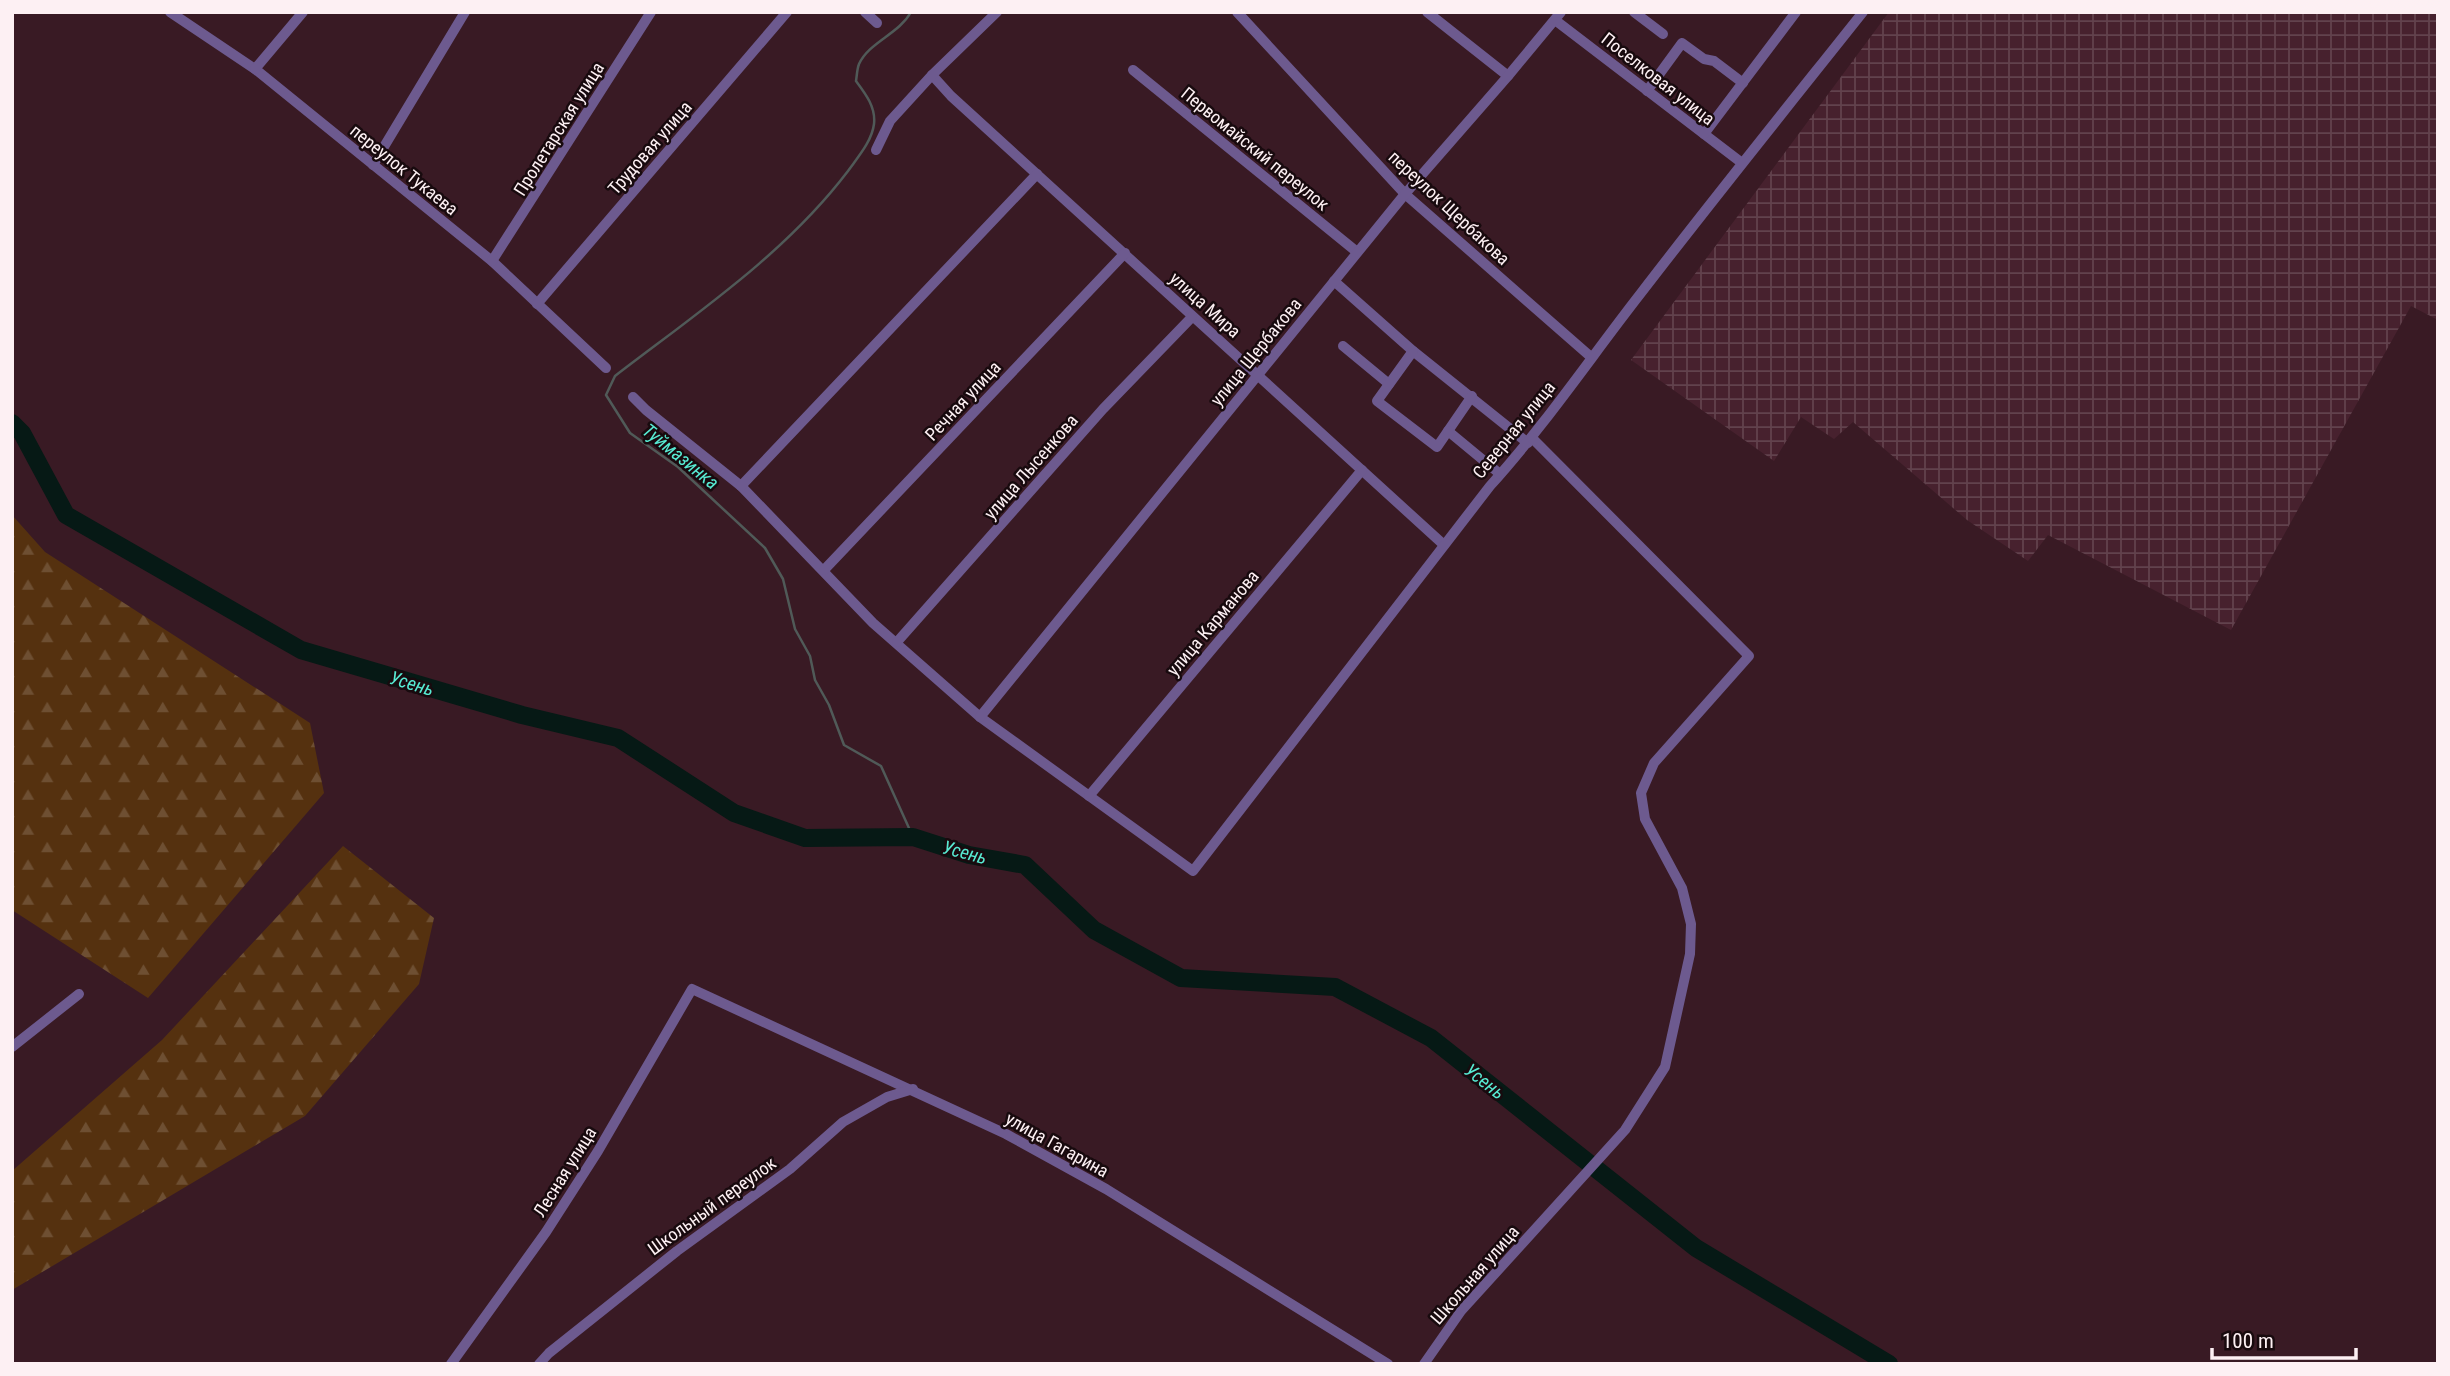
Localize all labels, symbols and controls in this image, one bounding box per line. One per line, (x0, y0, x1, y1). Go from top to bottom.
street label: Поселковая улица (1598, 28, 1719, 129)
street label: Пролетарская улица (509, 58, 608, 199)
street label: Первомайский переулок (1177, 82, 1334, 215)
street label: Трудовая улица (603, 97, 696, 199)
street label: переулок Тукаева (346, 120, 462, 219)
street label: переулок Щербакова (1384, 146, 1514, 269)
street label: улица Мира (1166, 267, 1245, 342)
street label: улица Щербакова (1206, 294, 1306, 410)
street label: Речная улица (920, 357, 1005, 445)
street label: Северная улица (1468, 377, 1559, 483)
street label: улица Лысенкова (979, 410, 1082, 523)
water label: Туймазинка (638, 419, 723, 494)
street label: улица Карманова (1162, 566, 1263, 680)
water label: Усень (387, 666, 437, 701)
water label: Усень (940, 836, 989, 869)
water label: Усень (1460, 1059, 1509, 1104)
street label: улица Гагарина (1002, 1108, 1112, 1181)
street label: Лесная улица (529, 1123, 601, 1221)
street label: Школьный переулок (644, 1152, 780, 1259)
street label: Школьная улица (1426, 1221, 1523, 1328)
scale bar (2212, 1316, 2356, 1360)
text: 100 m (2222, 1329, 2274, 1353)

